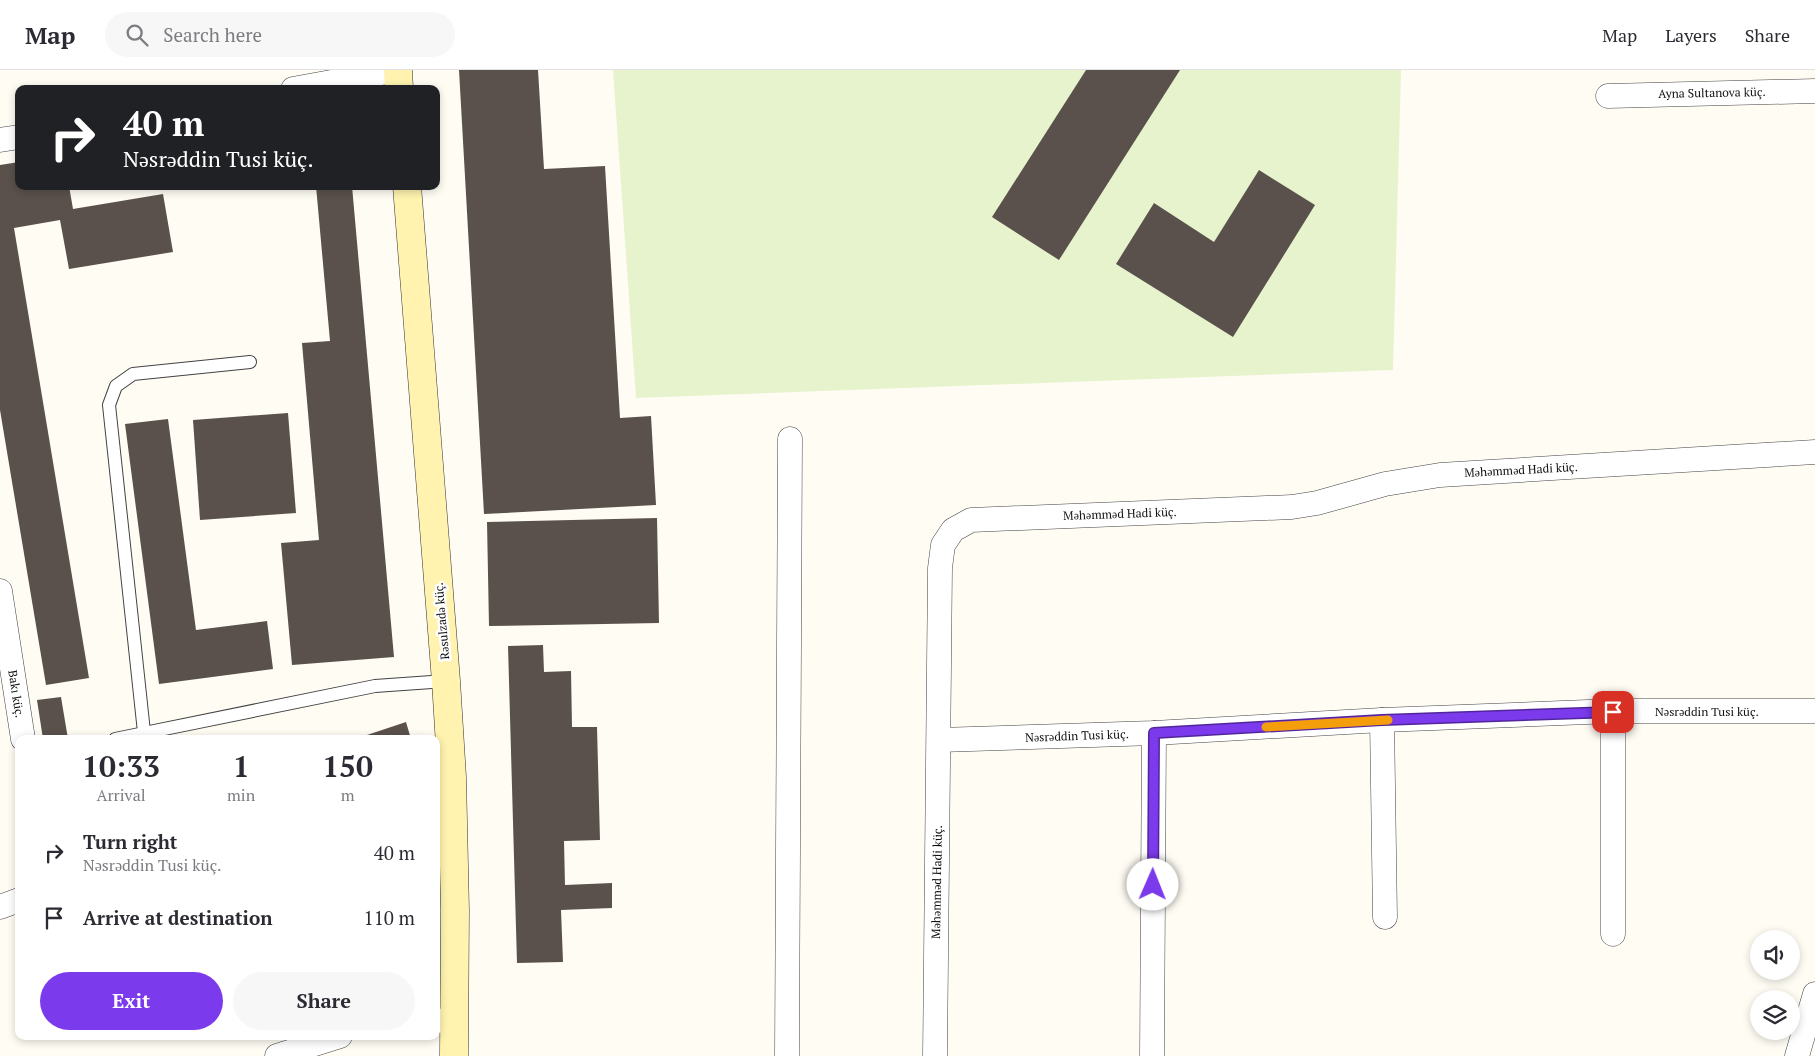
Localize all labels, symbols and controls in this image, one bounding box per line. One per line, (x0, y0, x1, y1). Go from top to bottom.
search box (105, 12, 455, 57)
text: Map (25, 19, 75, 51)
icon: search (123, 21, 151, 49)
text: Search here (163, 22, 262, 47)
text: Map (1602, 23, 1637, 47)
text: Layers (1665, 23, 1717, 47)
text: Share (1745, 23, 1790, 47)
street label: Ayna Sultanova küç. (1658, 84, 1766, 101)
text: 40 m (123, 100, 204, 146)
icon: right (40, 105, 105, 170)
text: Nəsrəddin Tusi küç. (123, 144, 314, 173)
street label: Məhəmməd Hadi küç. (1464, 459, 1578, 480)
street label: Məhəmməd Hadi küç. (1063, 504, 1177, 523)
street label: Rəsulzadə küç. (431, 582, 452, 660)
street label: Bakı küç. (5, 669, 28, 719)
pin (1592, 691, 1634, 733)
icon: arrive (1599, 698, 1627, 726)
street label: Nəsrəddin Tusi küç. (1655, 704, 1759, 719)
street label: Nəsrəddin Tusi küç. (1025, 726, 1129, 745)
text: 10:33 (82, 746, 160, 786)
text: 1 (233, 746, 250, 786)
text: 150 (322, 746, 373, 786)
text: Arrival (96, 784, 146, 806)
text: min (227, 784, 255, 806)
text: m (341, 784, 354, 806)
street label: Məhəmməd Hadi küç. (928, 825, 945, 939)
text: Turn right (83, 829, 177, 854)
icon: right (40, 839, 68, 867)
text: 40 m (374, 840, 415, 865)
text: Nəsrəddin Tusi küç. (83, 854, 222, 876)
position arrow (1126, 858, 1178, 910)
icon: arrive (40, 904, 68, 932)
text: Arrive at destination (83, 905, 272, 930)
text: 110 m (364, 905, 415, 930)
map controls (1750, 930, 1800, 1040)
button: sound (1750, 930, 1800, 980)
button: Exit (40, 972, 223, 1030)
button: Share (233, 972, 415, 1030)
button: layers (1750, 990, 1800, 1040)

